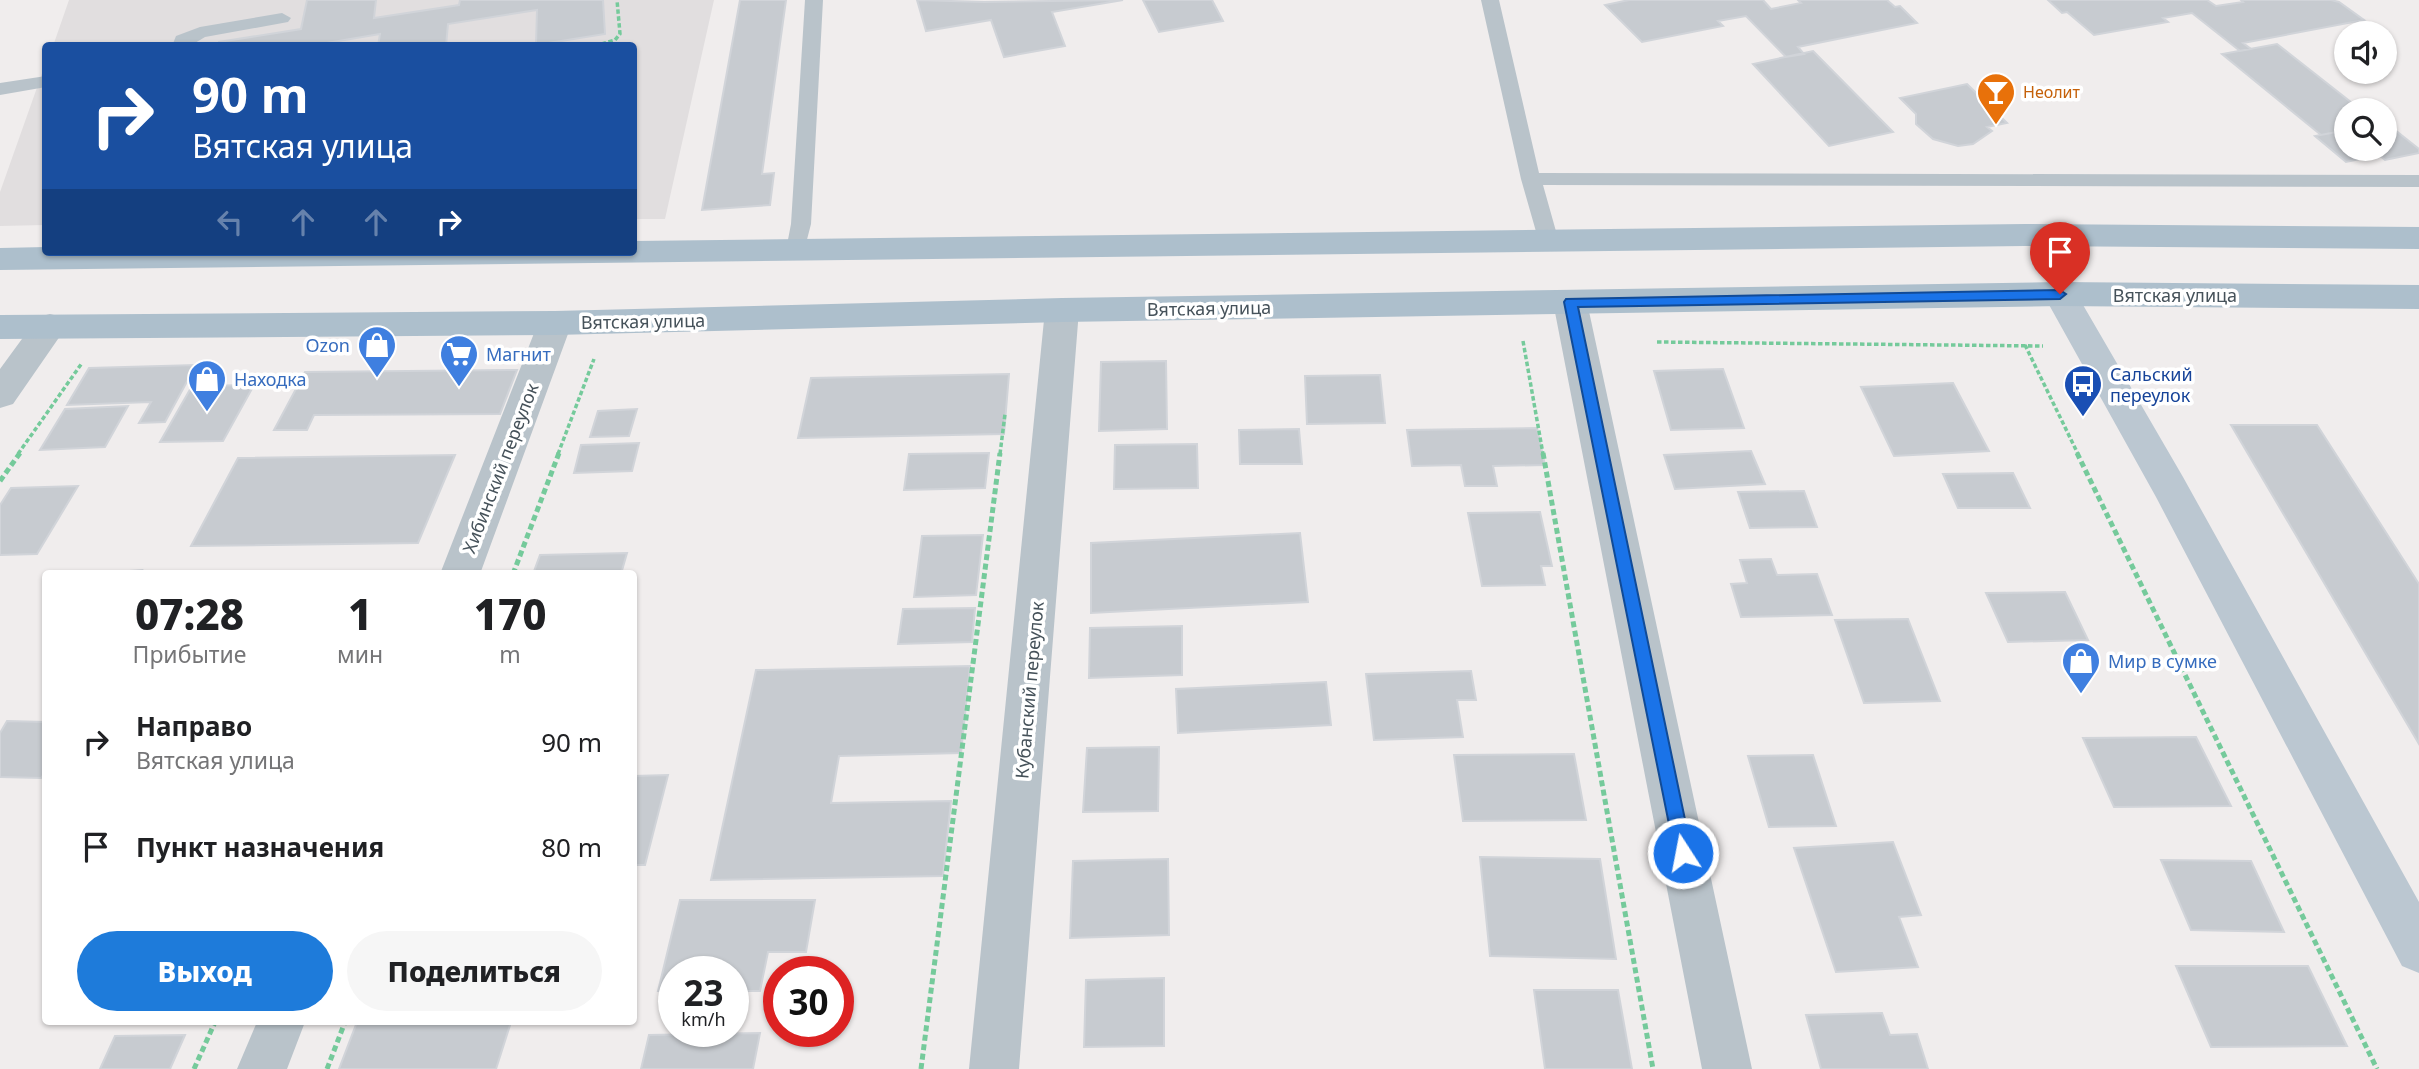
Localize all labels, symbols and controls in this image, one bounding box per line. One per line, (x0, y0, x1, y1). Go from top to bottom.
map controls (2334, 21, 2397, 161)
button: sound (2334, 21, 2397, 84)
text: 90 m (192, 61, 309, 127)
icon: right (77, 70, 168, 161)
bar icon: Неолит (1975, 71, 2017, 126)
place label: Неолит (2023, 81, 2081, 103)
button: search (2334, 98, 2397, 161)
text: Вятская улица (192, 124, 413, 167)
icon: left (211, 203, 249, 241)
icon: ahead (284, 203, 322, 241)
icon: ahead (357, 203, 395, 241)
icon: right (430, 203, 468, 241)
pin (2030, 222, 2090, 294)
icon: arrive (2041, 233, 2079, 271)
street label: Вятская улица (2113, 283, 2237, 307)
street label: Вятская улица (1147, 295, 1271, 321)
street label: Вятская улица (581, 308, 705, 334)
shop icon: Ozon (356, 324, 398, 379)
place label: Ozon (305, 333, 350, 357)
supermarket icon: Магнит (438, 333, 480, 388)
place label: Магнит (486, 342, 551, 366)
shop icon: Находка (186, 358, 228, 413)
place label: Сальский переулок (2110, 362, 2193, 407)
bus stop icon: Сальский переулок (2062, 363, 2104, 418)
place label: Находка (234, 367, 307, 391)
street label: Хибинский переулок (456, 379, 544, 557)
text: 07:28 (135, 585, 244, 642)
text: 1 (348, 585, 372, 642)
text: 170 (474, 585, 546, 642)
street label: Кубанский переулок (1009, 600, 1049, 780)
text: Прибытие (133, 638, 247, 670)
text: мин (337, 638, 383, 670)
text: m (499, 638, 521, 670)
shop icon: Мир в сумке (2060, 640, 2102, 695)
place label: Мир в сумке (2108, 649, 2217, 673)
text: Направо (136, 708, 252, 744)
icon: right (77, 723, 115, 761)
text: 90 m (541, 724, 602, 760)
text: Вятская улица (136, 744, 295, 776)
position arrow (1646, 816, 1720, 890)
icon: arrive (77, 828, 115, 866)
text: Пункт назначения (136, 829, 384, 865)
text: 80 m (541, 829, 602, 865)
button: Выход (77, 931, 333, 1011)
button: Поделиться (347, 931, 602, 1011)
speed limit sign: 30 (763, 956, 854, 1047)
text: 23 (683, 969, 724, 1016)
text: km/h (681, 1007, 726, 1031)

